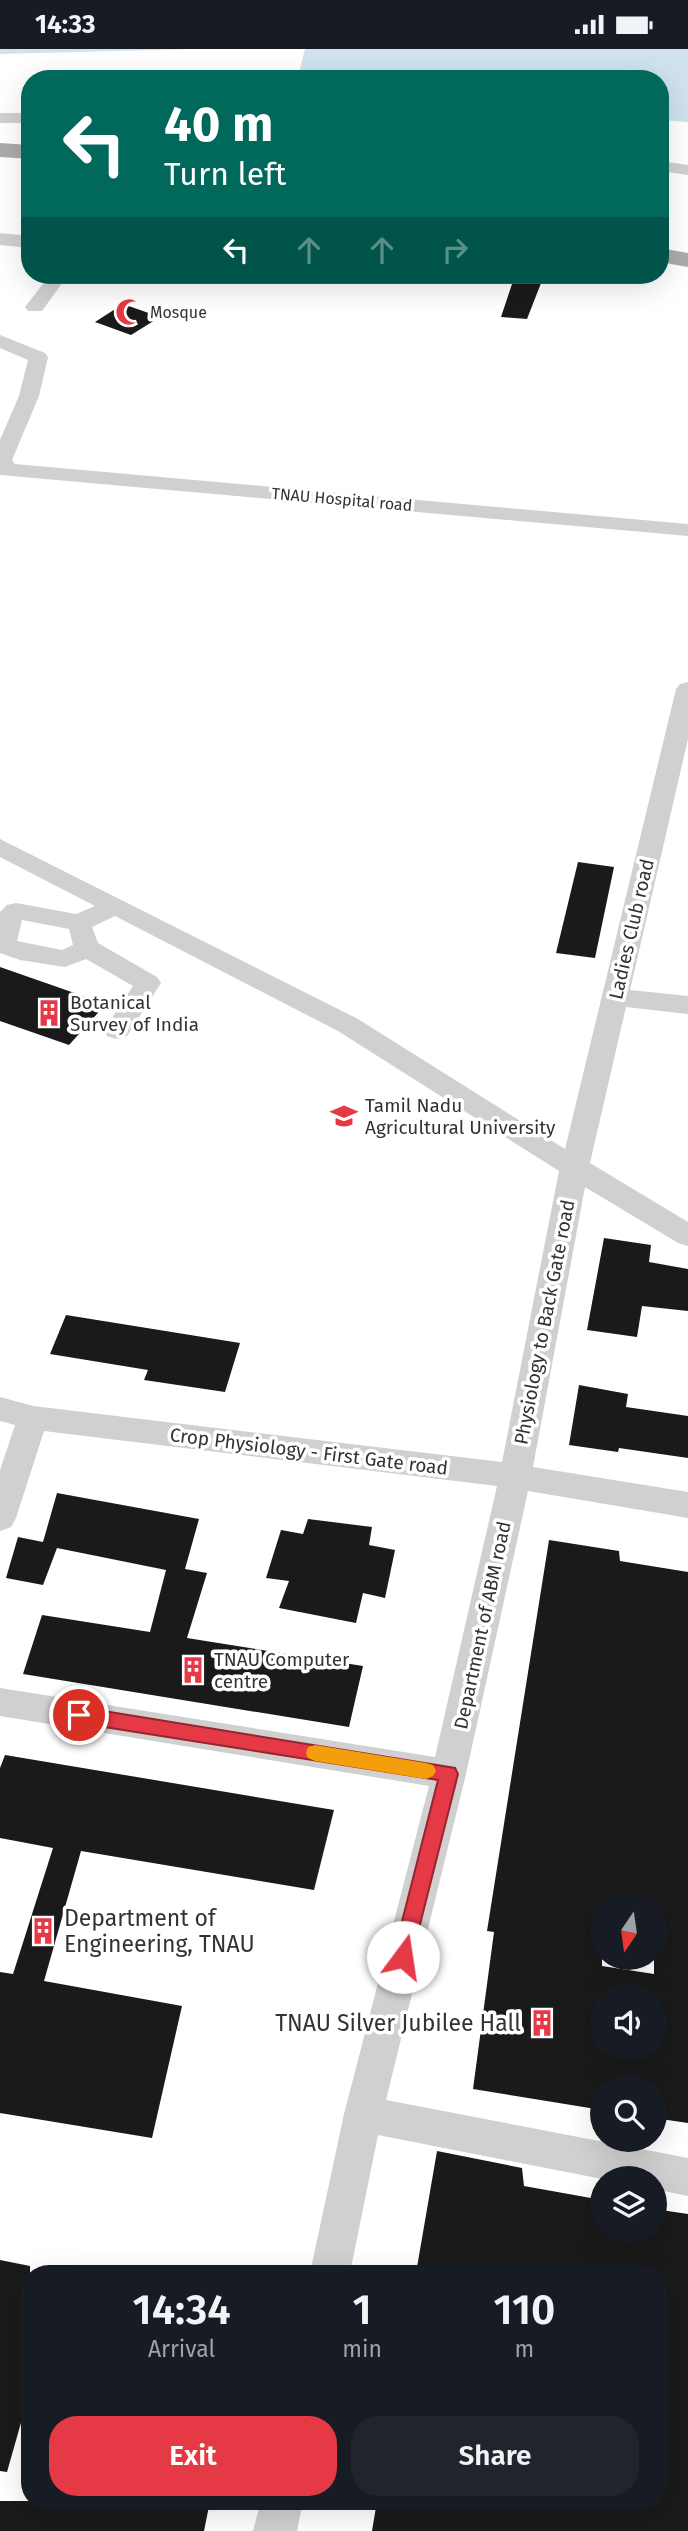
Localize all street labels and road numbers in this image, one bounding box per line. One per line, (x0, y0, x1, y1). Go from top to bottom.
street label: TNAU Hospital road (271, 484, 413, 515)
street label: Ladies Club road (604, 857, 659, 1002)
street label: Physiology to Back Gate road (509, 1198, 580, 1447)
street label: Crop Physiology - First Gate road (169, 1423, 449, 1480)
street label: Department of ABM road (449, 1519, 516, 1731)

